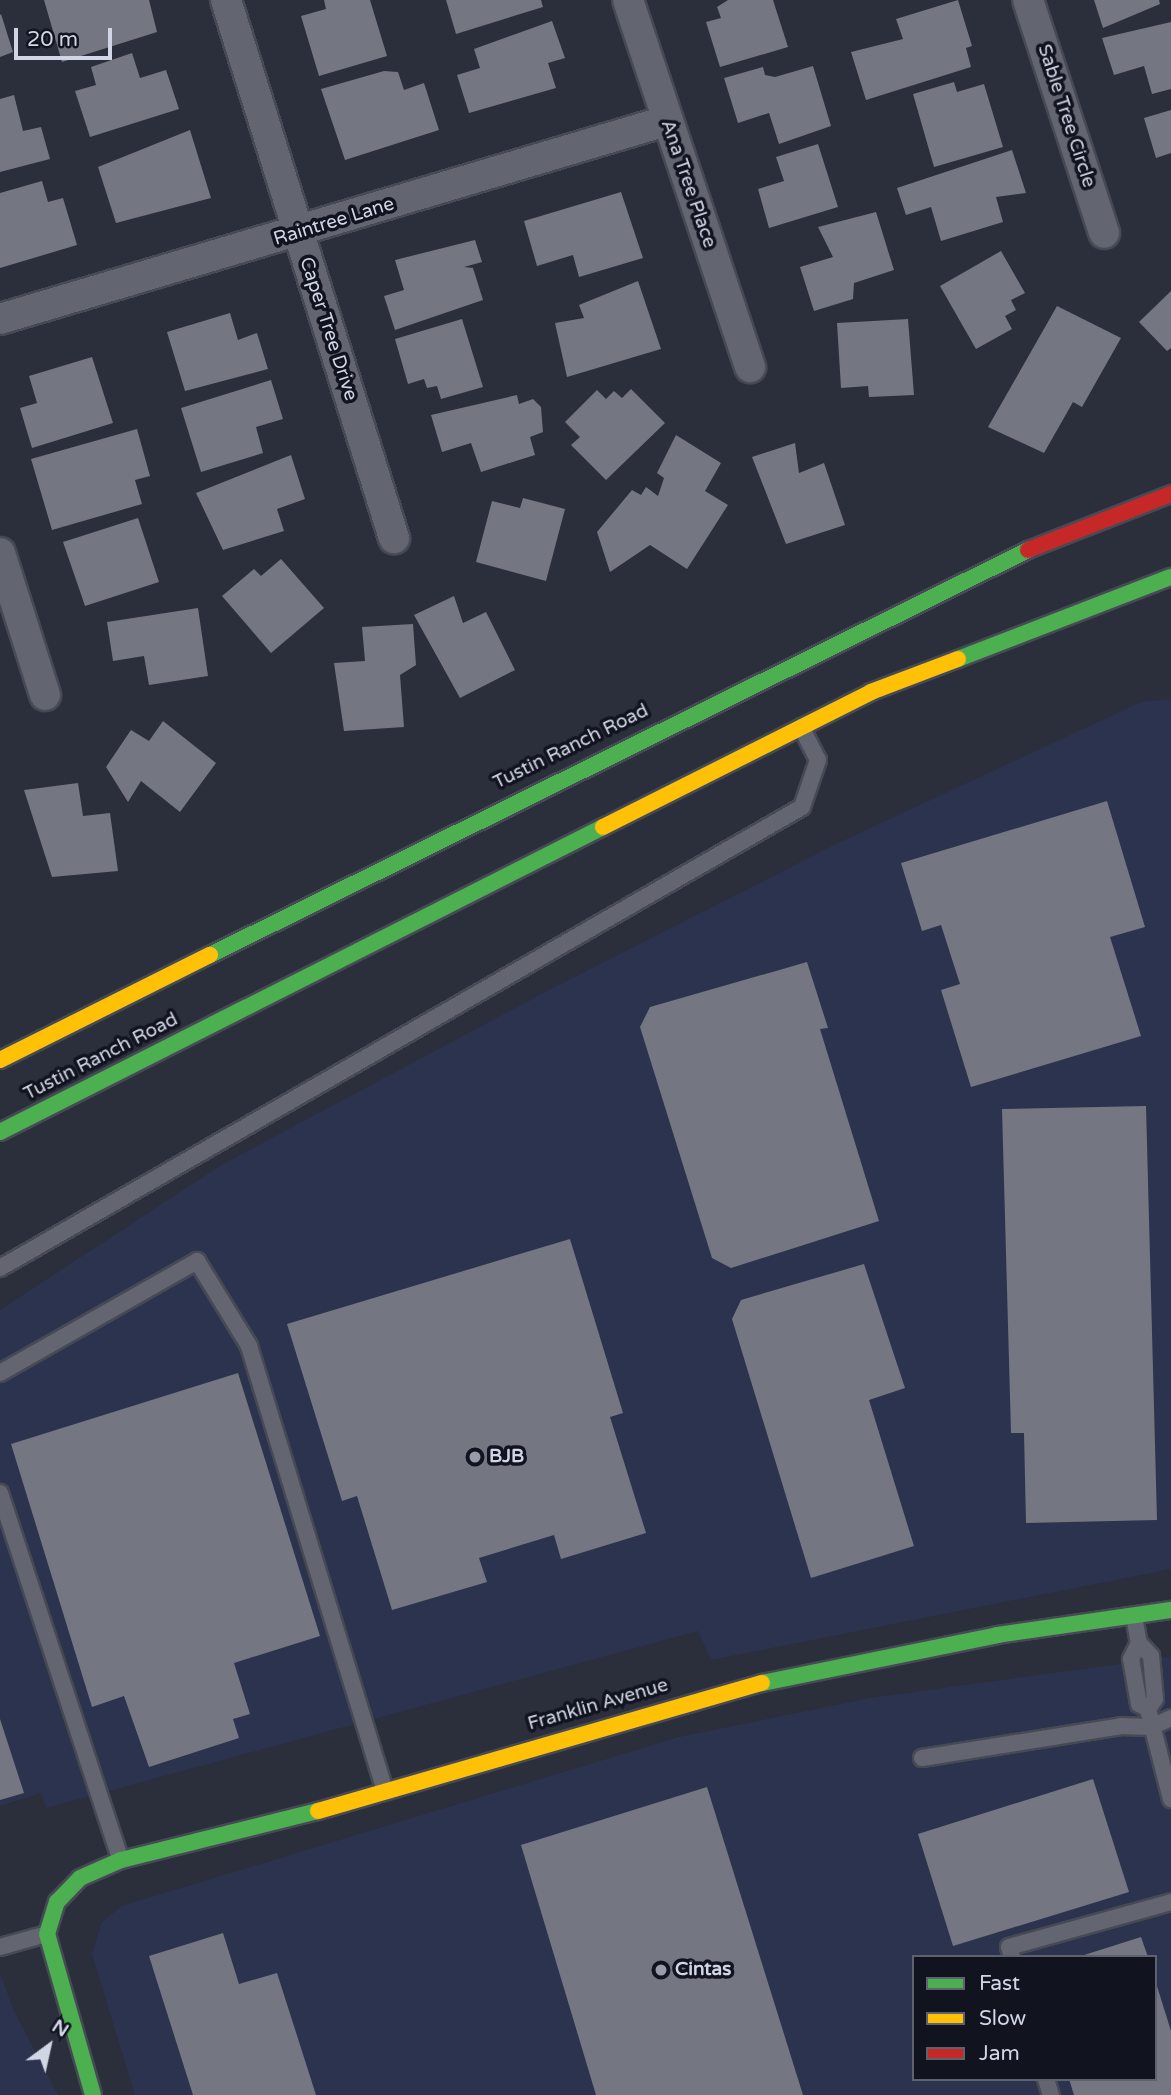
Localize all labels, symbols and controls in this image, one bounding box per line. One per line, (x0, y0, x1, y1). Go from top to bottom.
scale bar (18, 14, 116, 58)
text: 20 m (27, 27, 78, 52)
street label: Sable Tree Circle (1032, 42, 1100, 190)
street label: Ana Tree Place (655, 117, 721, 251)
street label: Raintree Lane (271, 193, 397, 251)
street label: Caper Tree Drive (294, 254, 362, 404)
street label: Tustin Ranch Road (490, 700, 652, 794)
street label: Tustin Ranch Road (20, 1008, 182, 1106)
place label: BJB (489, 1446, 524, 1468)
marker: BJB (467, 1449, 483, 1465)
street label: Franklin Avenue (525, 1674, 671, 1736)
legend (912, 1955, 1157, 2081)
place label: Cintas (675, 1959, 731, 1981)
marker: Cintas (653, 1962, 669, 1978)
text: Fast (979, 1971, 1020, 1996)
text: Slow (979, 2006, 1026, 2031)
north arrow (14, 2011, 84, 2081)
text: N (48, 2015, 73, 2042)
text: Jam (979, 2041, 1020, 2066)

